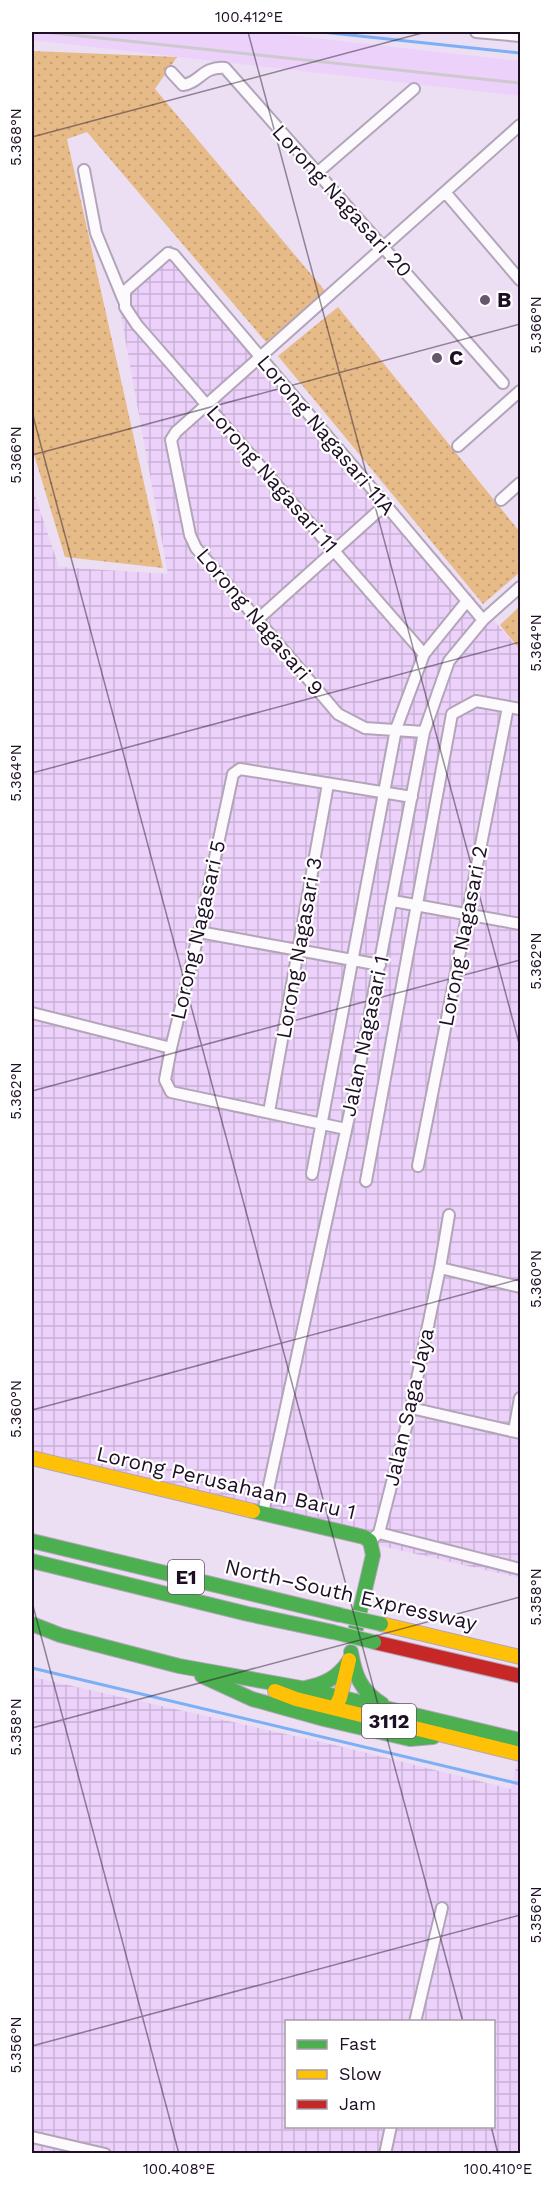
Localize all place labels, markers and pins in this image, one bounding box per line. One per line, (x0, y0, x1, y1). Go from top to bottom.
place label: B (497, 287, 511, 312)
marker: B (478, 293, 492, 307)
place label: C (449, 345, 463, 370)
marker: C (430, 351, 444, 365)

